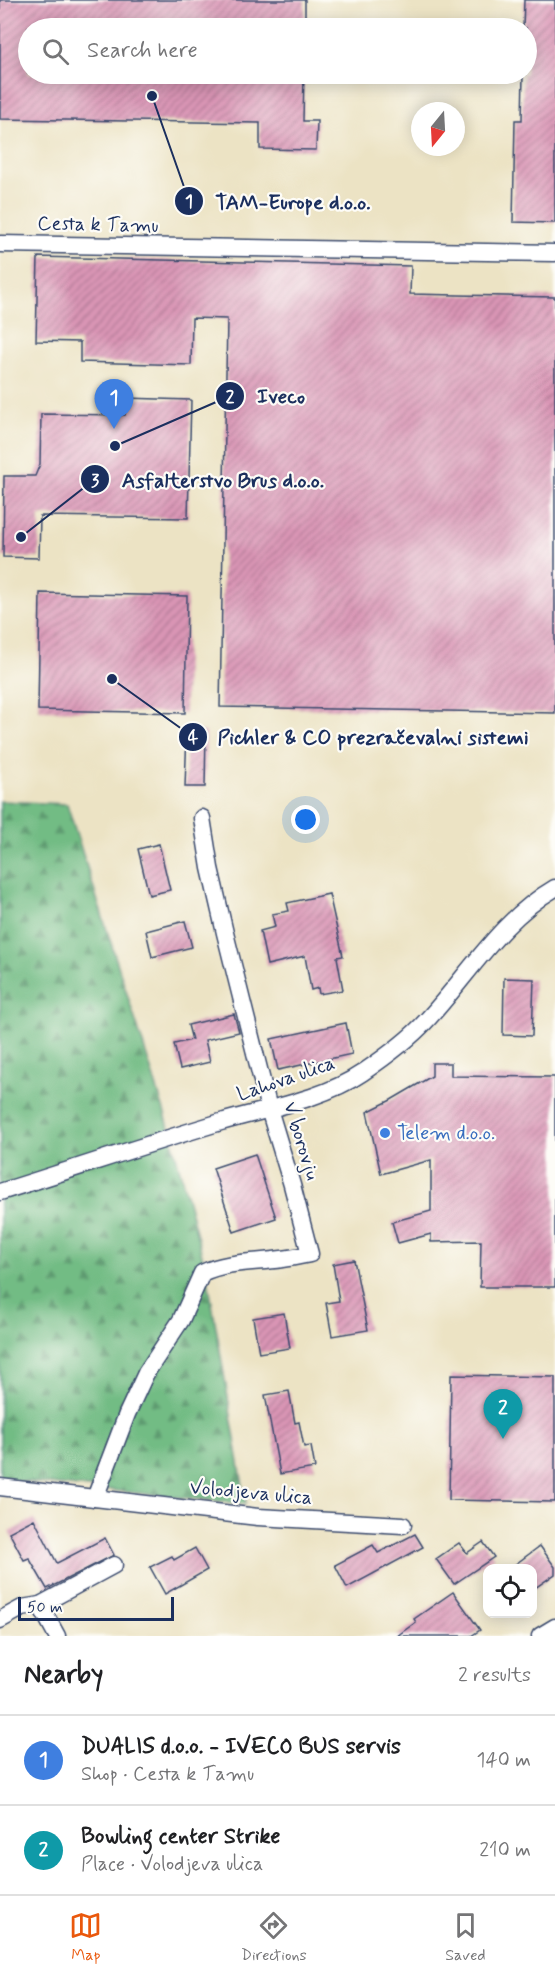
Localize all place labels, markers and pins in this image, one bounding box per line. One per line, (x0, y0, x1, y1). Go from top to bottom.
callout: TAM-Europe d.o.o. (174, 182, 383, 221)
callout: Iveco (215, 376, 317, 415)
pin: 1 (94, 380, 134, 429)
callout: Asfalterstvo Brus d.o.o. (80, 460, 336, 499)
callout: Pichler & CO prezračevalni sistemi (178, 718, 539, 757)
place label: Telem d.o.o. (397, 1120, 495, 1147)
marker: Telem d.o.o. (378, 1126, 392, 1140)
pin: 2 (484, 1390, 522, 1439)

